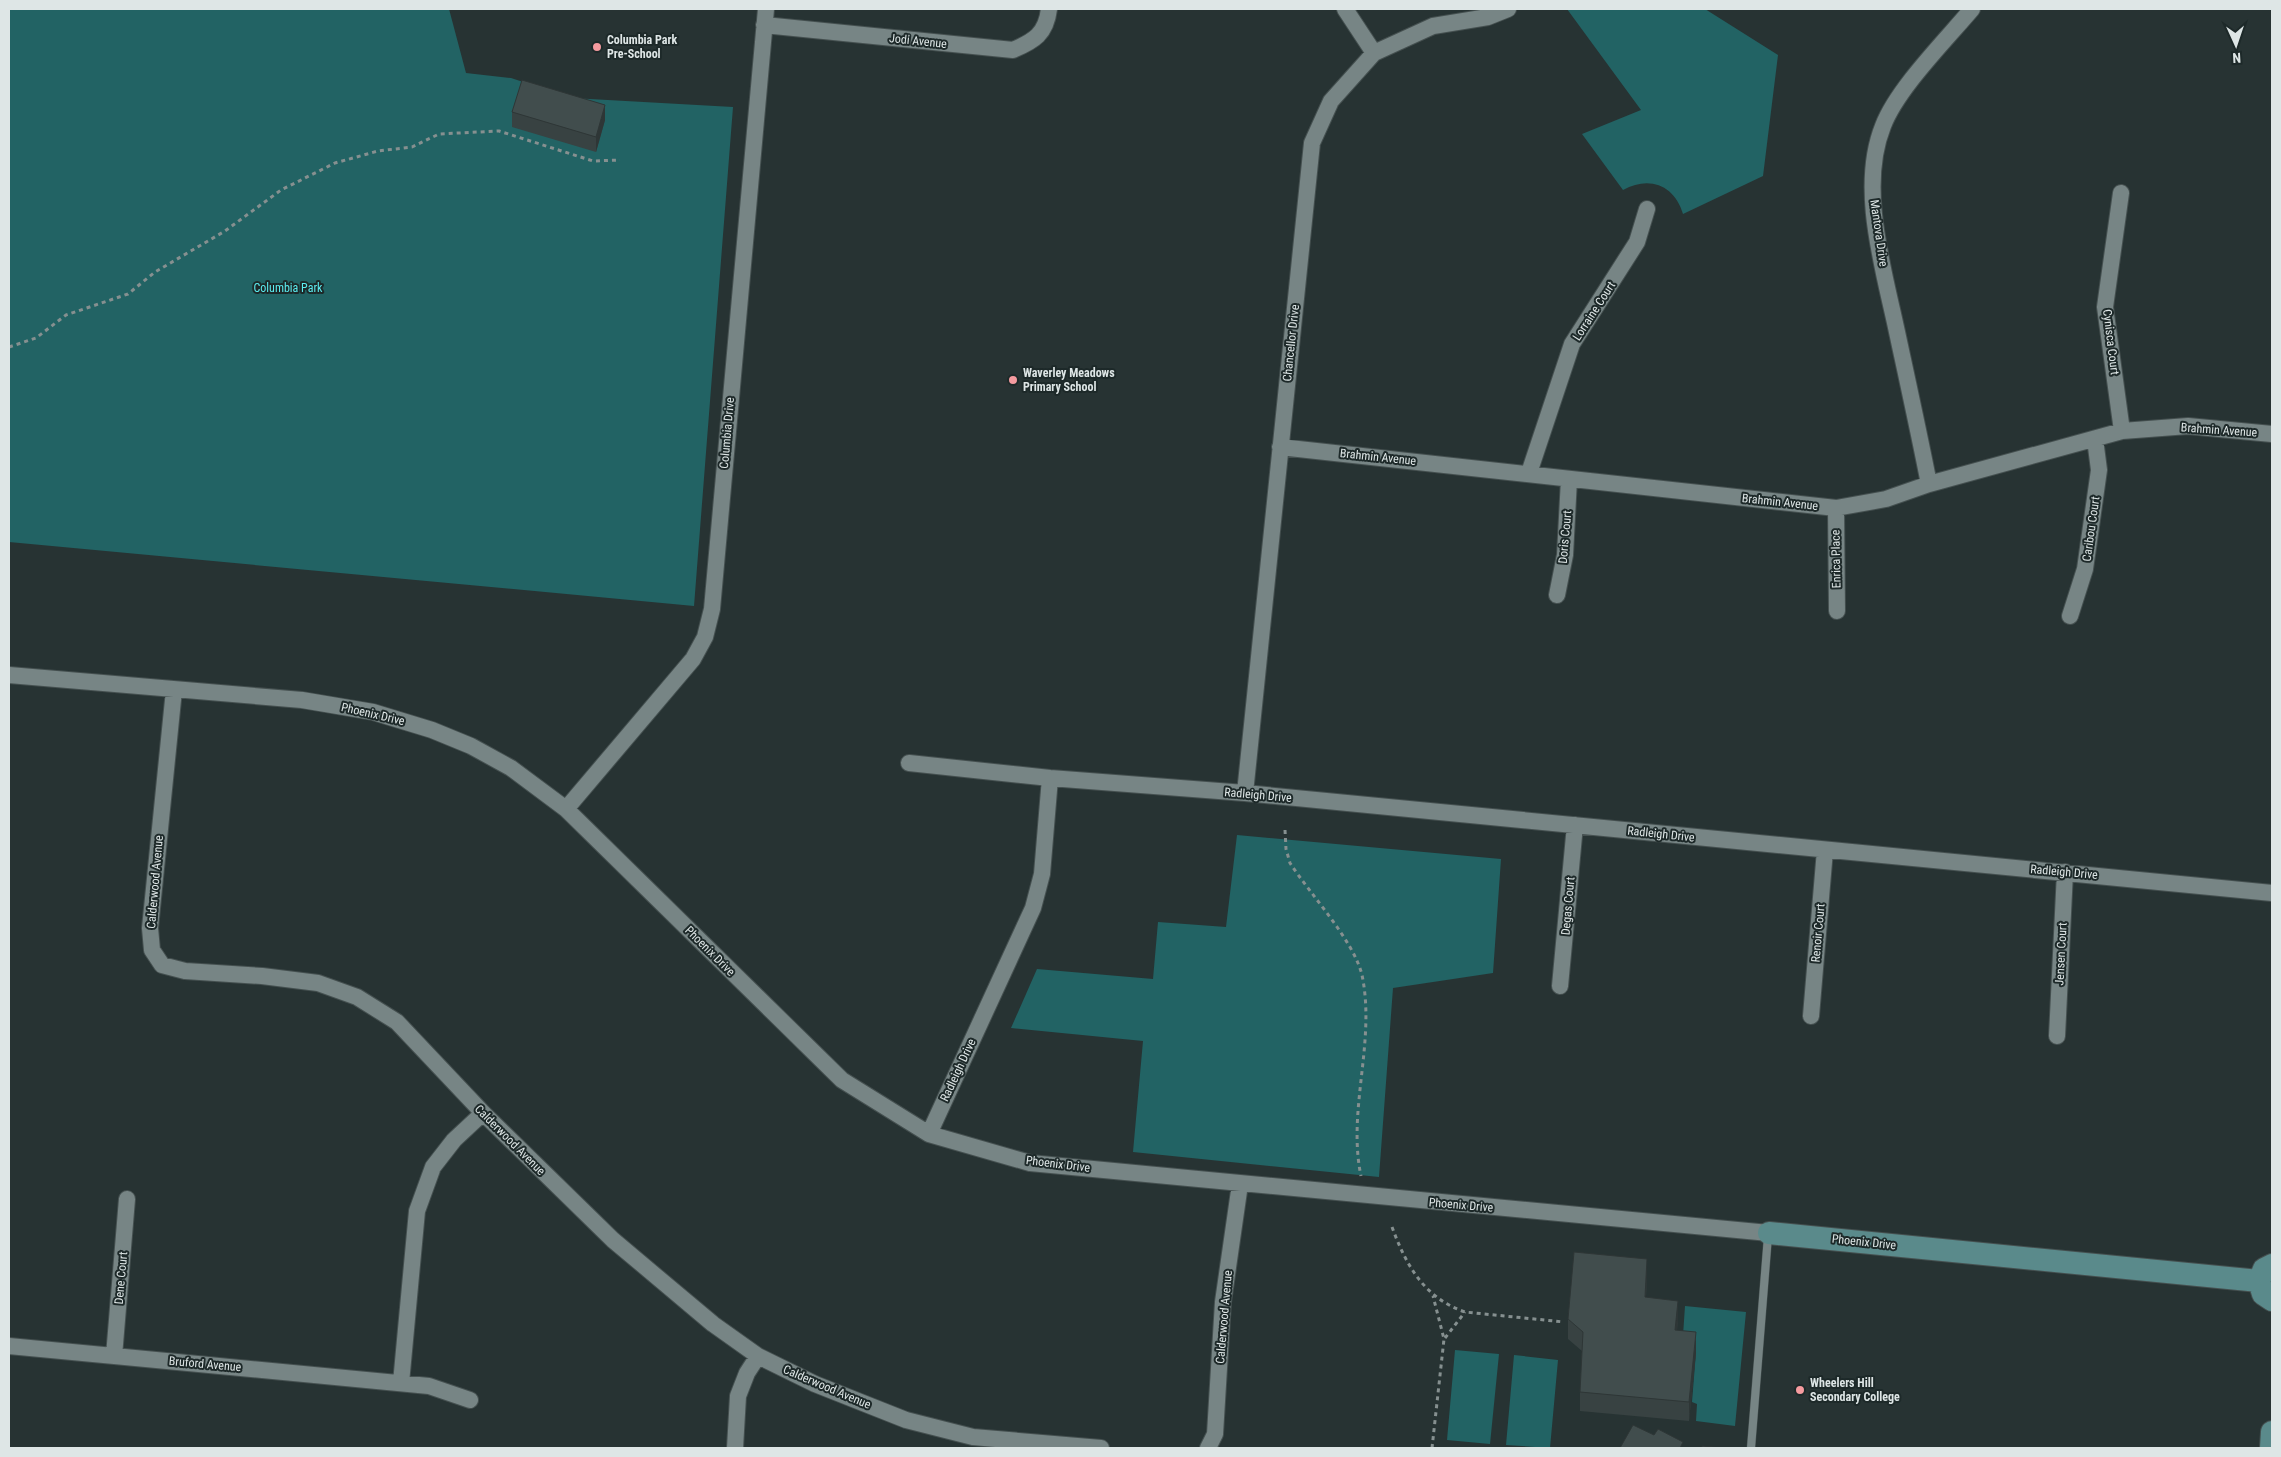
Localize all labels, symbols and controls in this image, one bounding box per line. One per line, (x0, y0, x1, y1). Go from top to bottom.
north arrow (2211, 20, 2261, 70)
street label: Jodi Avenue (889, 31, 948, 51)
place label: Columbia Park Pre-School (607, 33, 677, 61)
marker: Columbia Park Pre-School (591, 41, 603, 53)
text: N (2232, 50, 2241, 66)
street label: Mantova Drive (1867, 199, 1891, 268)
street label: Lorraine Court (1570, 278, 1619, 343)
park label: Columbia Park (254, 281, 323, 295)
street label: Chancellor Drive (1280, 304, 1302, 382)
street label: Cynisca Court (2100, 308, 2122, 376)
place label: Waverley Meadows Primary School (1023, 366, 1115, 394)
marker: Waverley Meadows Primary School (1007, 374, 1019, 386)
street label: Columbia Drive (717, 396, 737, 469)
street label: Brahmin Avenue (2180, 420, 2258, 440)
street label: Brahmin Avenue (1339, 446, 1417, 468)
street label: Brahmin Avenue (1741, 491, 1819, 513)
street label: Caribou Court (2080, 495, 2103, 562)
street label: Doris Court (1556, 509, 1574, 564)
street label: Enrica Place (1828, 529, 1844, 588)
street label: Phoenix Drive (340, 700, 406, 728)
street label: Radleigh Drive (1224, 785, 1293, 805)
street label: Radleigh Drive (1627, 824, 1696, 845)
street label: Calderwood Avenue (144, 834, 166, 929)
street label: Radleigh Drive (2030, 862, 2099, 882)
street label: Degas Court (1558, 876, 1578, 936)
street label: Renoir Court (1808, 902, 1828, 963)
street label: Jensen Court (2052, 922, 2070, 986)
street label: Phoenix Drive (682, 923, 738, 979)
street label: Radleigh Drive (937, 1036, 979, 1104)
street label: Calderwood Avenue (472, 1102, 548, 1178)
street label: Phoenix Drive (1025, 1153, 1091, 1175)
street label: Phoenix Drive (1428, 1195, 1494, 1215)
street label: Phoenix Drive (1831, 1232, 1897, 1252)
street label: Dene Court (112, 1251, 130, 1305)
street label: Calderwood Avenue (1213, 1269, 1235, 1364)
street label: Bruford Avenue (168, 1354, 242, 1374)
street label: Calderwood Avenue (781, 1362, 873, 1412)
place label: Wheelers Hill Secondary College (1810, 1376, 1900, 1404)
marker: Wheelers Hill Secondary College (1794, 1384, 1806, 1396)

